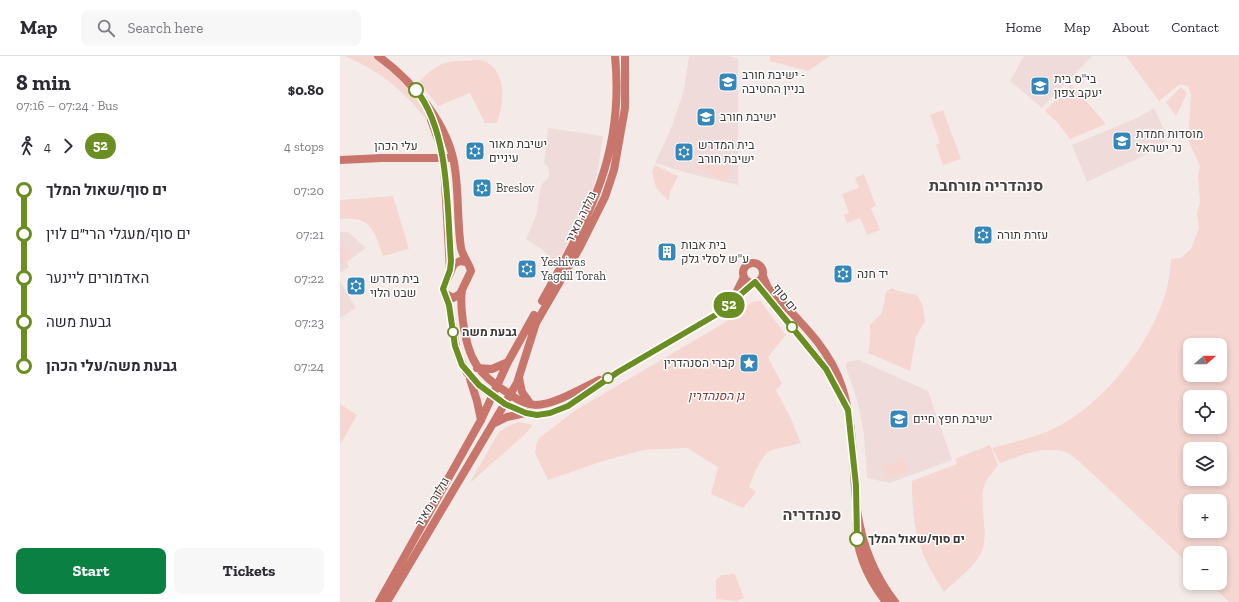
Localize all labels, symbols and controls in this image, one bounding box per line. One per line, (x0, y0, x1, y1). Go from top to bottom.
search box (81, 10, 361, 46)
text: Map (20, 16, 57, 39)
icon: search (95, 17, 117, 39)
text: Search here (127, 19, 203, 37)
text: Home (1006, 19, 1042, 36)
text: Map (1064, 19, 1090, 36)
text: About (1112, 19, 1149, 36)
text: Contact (1171, 19, 1219, 36)
place label: ישיבת חורב - בניין החטיבה (742, 68, 806, 96)
text: 8 min (16, 69, 71, 96)
school or university icon: ישיבת חורב - בניין החטיבה (717, 71, 739, 93)
place label: בי"ס בית יעקב צפון (1054, 72, 1102, 100)
school or university icon: בי"ס בית יעקב צפון (1029, 75, 1051, 97)
text: $0.80 (288, 81, 324, 99)
unlabelled marker (408, 82, 424, 98)
text: 07:16 – 07:24 · Bus (16, 98, 118, 113)
school or university icon: ישיבת חורב (695, 106, 717, 128)
place label: ישיבת חורב (720, 110, 776, 124)
place label: מוסדות חמדת נר ישראל (1136, 127, 1203, 155)
school or university icon: מוסדות חמדת נר ישראל (1111, 130, 1133, 152)
icon: walk (16, 135, 38, 157)
icon: forward (57, 135, 79, 157)
text: 52 (93, 137, 108, 154)
place label: ישיבת מאור עיניים (489, 137, 547, 165)
place label: בית המדרש ישיבת חורב (698, 138, 755, 166)
text: 4 (44, 139, 51, 154)
text: 4 stops (284, 139, 324, 154)
street label: עלי הכהן (374, 139, 418, 153)
synagogue icon: ישיבת מאור עיניים (464, 140, 486, 162)
synagogue icon: בית המדרש ישיבת חורב (673, 141, 695, 163)
district label: סנהדריה מורחבת (929, 176, 1043, 195)
synagogue icon: Breslov (471, 177, 493, 199)
text: ים סוף/שאול המלך (46, 181, 167, 199)
place label: Breslov (496, 181, 534, 195)
text: 07:20 (293, 183, 324, 198)
street label: גולדה מאיר (563, 189, 600, 245)
synagogue icon: עזרת תורה (972, 224, 994, 246)
text: ים סוף/מעגלי הרי״ם לוין (46, 225, 191, 243)
text: 07:21 (296, 227, 324, 242)
place label: עזרת תורה (997, 228, 1048, 242)
place label: בית אבות ע"ש לסלי גלק (681, 238, 749, 266)
building icon: בית אבות ע"ש לסלי גלק (656, 241, 678, 263)
place label: Yeshivas Yagdil Torah (540, 255, 606, 283)
synagogue icon: Yeshivas Yagdil Torah (516, 258, 538, 280)
synagogue icon: יד חנה (832, 263, 854, 285)
place label: יד חנה (857, 267, 888, 281)
text: האדמורים ליינער (46, 269, 149, 287)
text: 07:22 (294, 271, 324, 286)
place label: בית מדרש שבט הלוי (370, 272, 420, 300)
synagogue icon: בית מדרש שבט הלוי (345, 275, 367, 297)
street label: ים סוף (769, 281, 801, 315)
line badge: 52 (711, 292, 747, 318)
text: 52 (722, 296, 736, 313)
text: גבעת משה (46, 313, 111, 331)
text: 07:23 (294, 315, 324, 330)
unlabelled marker (786, 321, 798, 333)
place label: גבעת משה (462, 325, 517, 339)
marker: גבעת משה (447, 326, 459, 338)
north arrow (1183, 338, 1227, 382)
map controls (1183, 338, 1227, 590)
place icon: קברי הסנהדרין (738, 352, 760, 374)
place label: קברי הסנהדרין (664, 356, 735, 370)
text: גבעת משה/עלי הכהן (46, 357, 177, 375)
text: 07:24 (294, 359, 324, 374)
unlabelled marker (602, 372, 614, 384)
park label: גן הסנהדרין (688, 389, 745, 403)
button: locate (1183, 390, 1227, 434)
school or university icon: ישיבת חפץ חיים (888, 408, 910, 430)
place label: ישיבת חפץ חיים (913, 412, 992, 426)
button: layers (1183, 442, 1227, 486)
street label: גולדה מאיר (412, 474, 452, 529)
button: + (1183, 494, 1227, 538)
district label: סנהדריה (783, 505, 841, 524)
marker: ים סוף/שאול המלך (849, 531, 865, 547)
place label: ים סוף/שאול המלך (868, 532, 965, 546)
button: − (1183, 546, 1227, 590)
button: Start (16, 548, 166, 594)
button: Tickets (174, 548, 324, 594)

